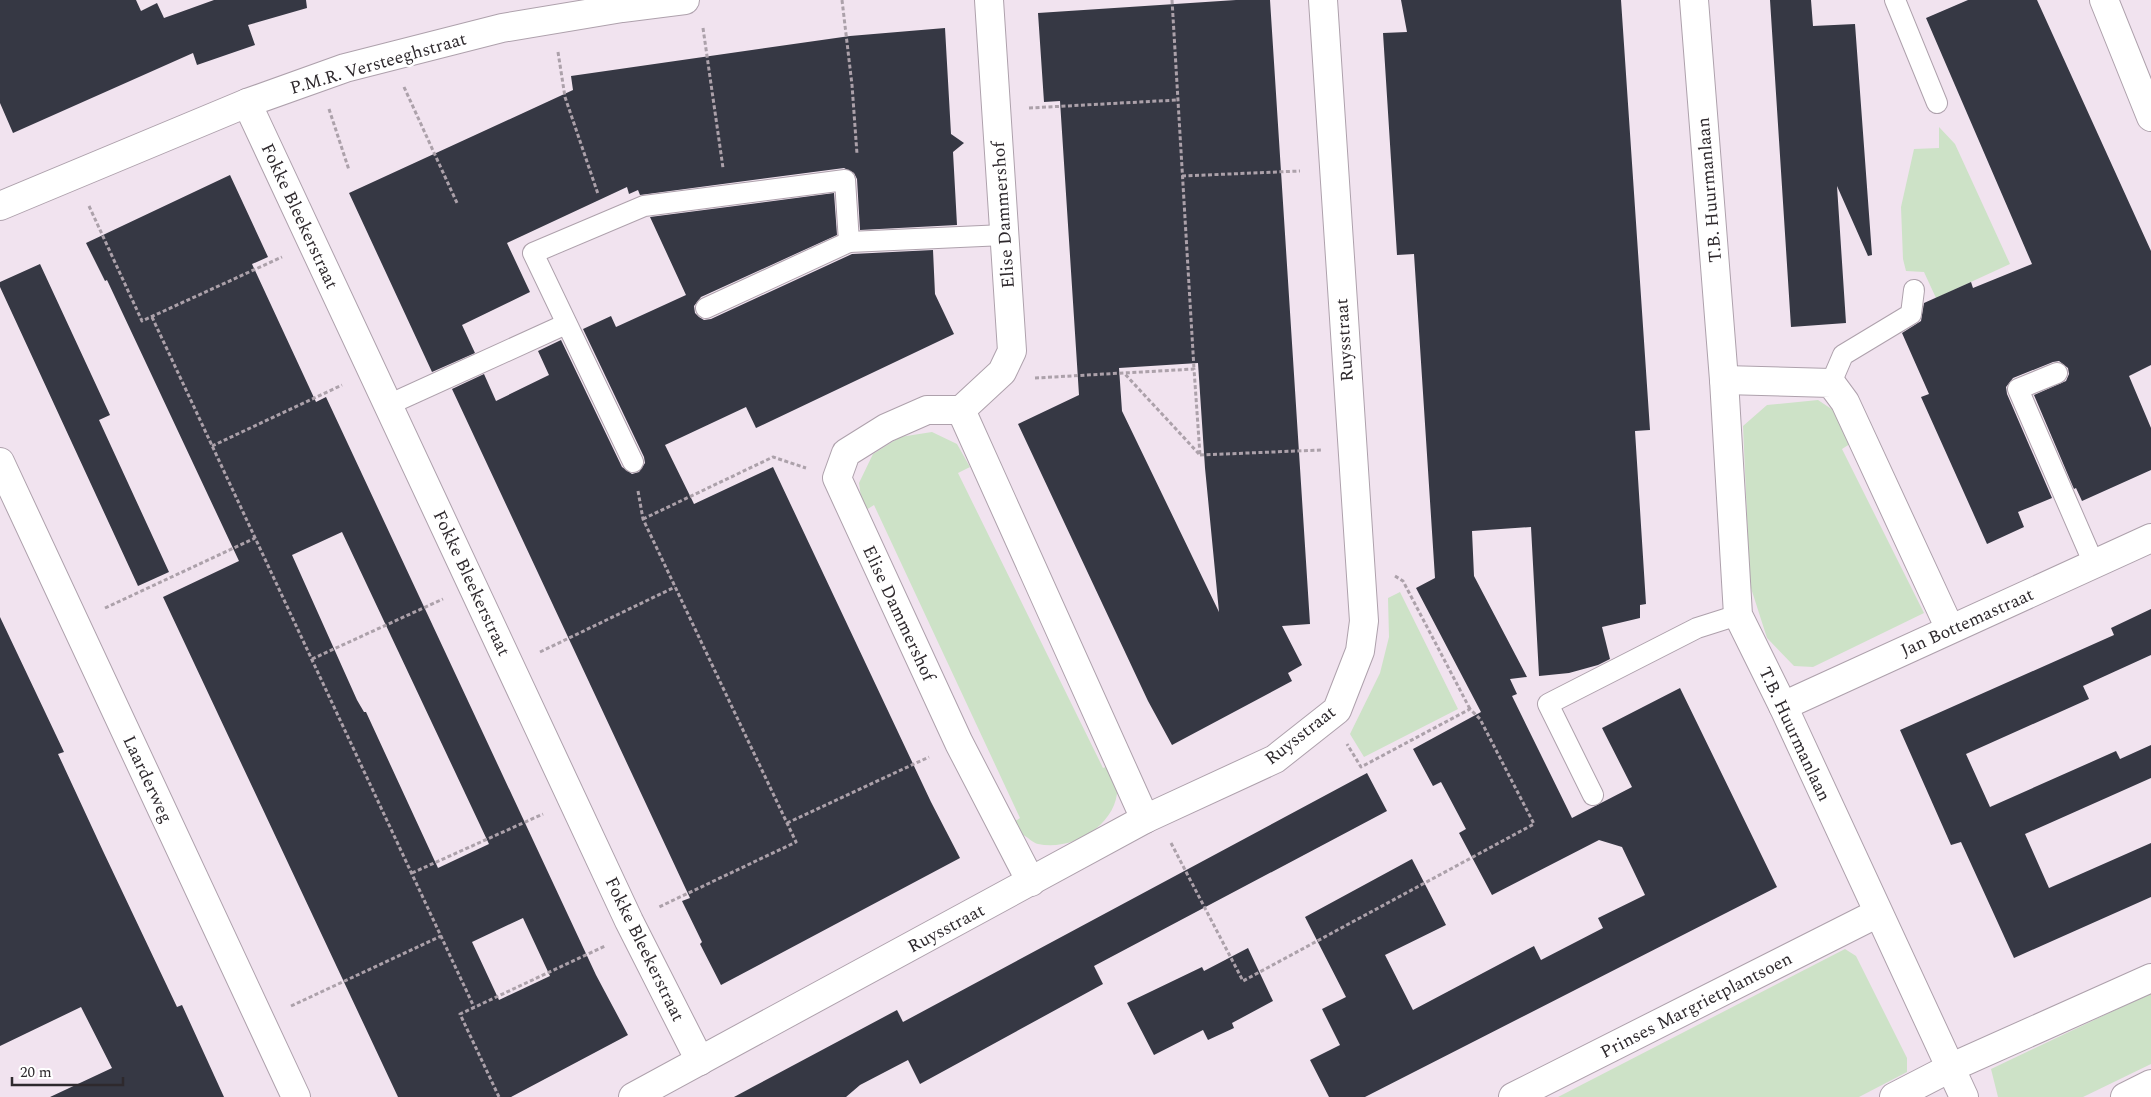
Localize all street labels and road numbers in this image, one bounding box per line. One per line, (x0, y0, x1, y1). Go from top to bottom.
street label: P.M.R. Versteeghstraat (287, 25, 470, 102)
street label: T.B. Huurmanlaan (1690, 116, 1729, 264)
street label: Fokke Bleekerstraat (254, 139, 345, 294)
street label: Elise Dammershof (985, 139, 1022, 289)
street label: Ruysstraat (1328, 297, 1361, 383)
street label: Fokke Bleekerstraat (426, 506, 517, 661)
street label: Elise Dammershof (855, 541, 943, 687)
street label: Jan Bottemastraat (1896, 581, 2038, 664)
street label: T.B. Huurmanlaan (1751, 662, 1838, 806)
street label: Ruysstraat (1259, 699, 1342, 772)
street label: Laarderweg (115, 731, 180, 828)
street label: Fokke Bleekerstraat (598, 872, 691, 1026)
street label: Ruysstraat (903, 897, 990, 960)
street label: Prinses Margrietplantsoen (1596, 945, 1797, 1066)

